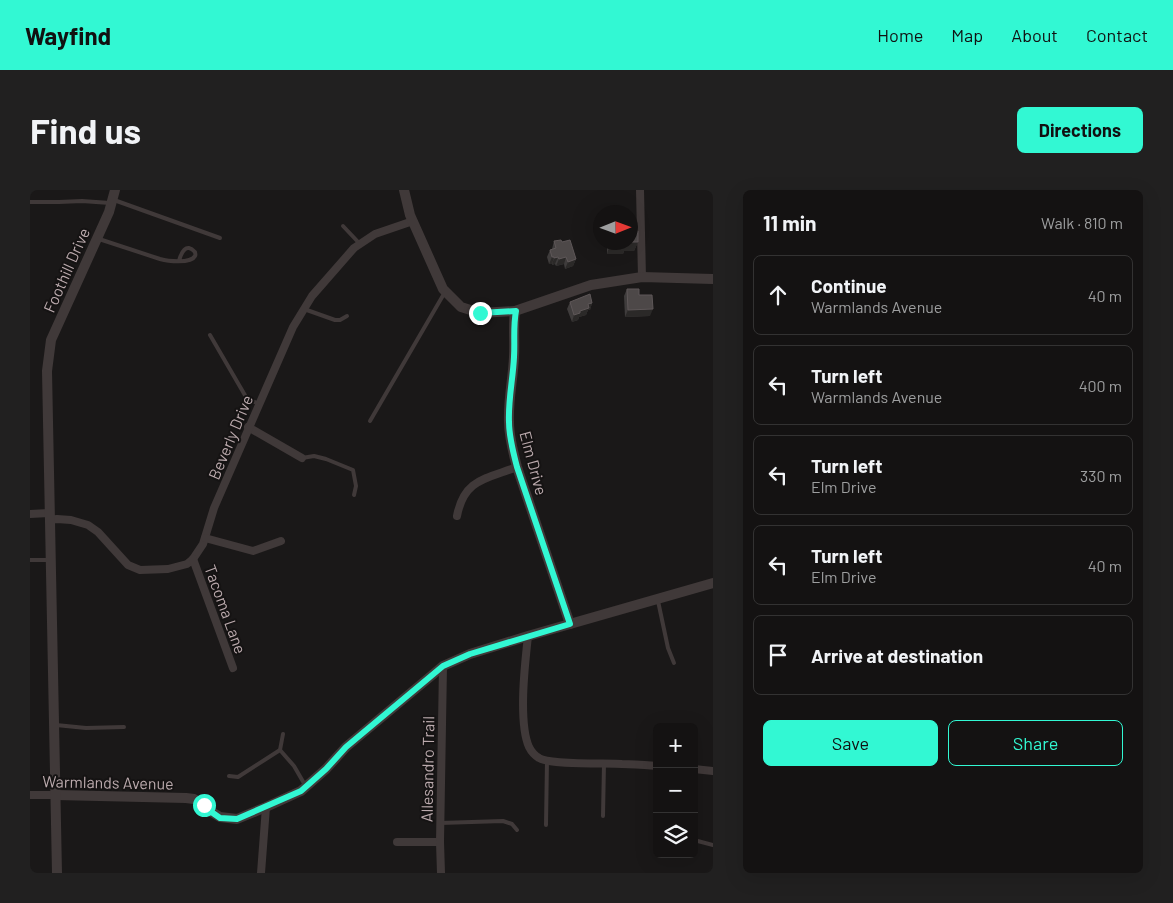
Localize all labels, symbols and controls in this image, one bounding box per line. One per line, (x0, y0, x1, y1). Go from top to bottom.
text: Wayfind (25, 21, 111, 50)
text: Home (877, 24, 923, 46)
text: Map (951, 24, 983, 46)
text: About (1011, 24, 1058, 46)
text: Contact (1086, 24, 1148, 46)
button: Directions (1017, 107, 1143, 153)
text: Find us (30, 109, 141, 151)
north arrow (593, 205, 638, 250)
text: 11 min (763, 210, 817, 235)
text: Walk · 810 m (1041, 213, 1123, 232)
street label: Foothill Drive (39, 225, 93, 315)
text: Continue (811, 274, 887, 297)
icon: ahead (764, 281, 792, 309)
text: 40 m (1088, 286, 1122, 305)
text: Warmlands Avenue (811, 297, 942, 316)
route end (469, 302, 492, 325)
text: Turn left (811, 364, 882, 387)
icon: left (764, 371, 792, 399)
text: 400 m (1079, 376, 1122, 395)
text: Warmlands Avenue (811, 387, 942, 406)
street label: Beverly Drive (204, 392, 256, 482)
street label: Elm Drive (516, 429, 552, 497)
text: Turn left (811, 454, 882, 477)
icon: left (764, 461, 792, 489)
text: 330 m (1080, 466, 1122, 485)
text: Elm Drive (811, 477, 876, 496)
text: Turn left (811, 544, 882, 567)
icon: left (764, 551, 792, 579)
text: 40 m (1088, 556, 1122, 575)
street label: Tacoma Lane (201, 562, 251, 656)
text: Elm Drive (811, 567, 876, 586)
icon: arrive (764, 641, 792, 669)
text: Arrive at destination (811, 644, 983, 667)
street label: Allesandro Trail (417, 716, 437, 822)
button: Save (763, 720, 938, 766)
button: Share (948, 720, 1123, 766)
map controls (653, 723, 698, 858)
button: + (653, 723, 698, 768)
button: − (653, 768, 698, 813)
street label: Warmlands Avenue (42, 771, 174, 793)
route start (193, 794, 216, 817)
button: layers (653, 813, 698, 858)

